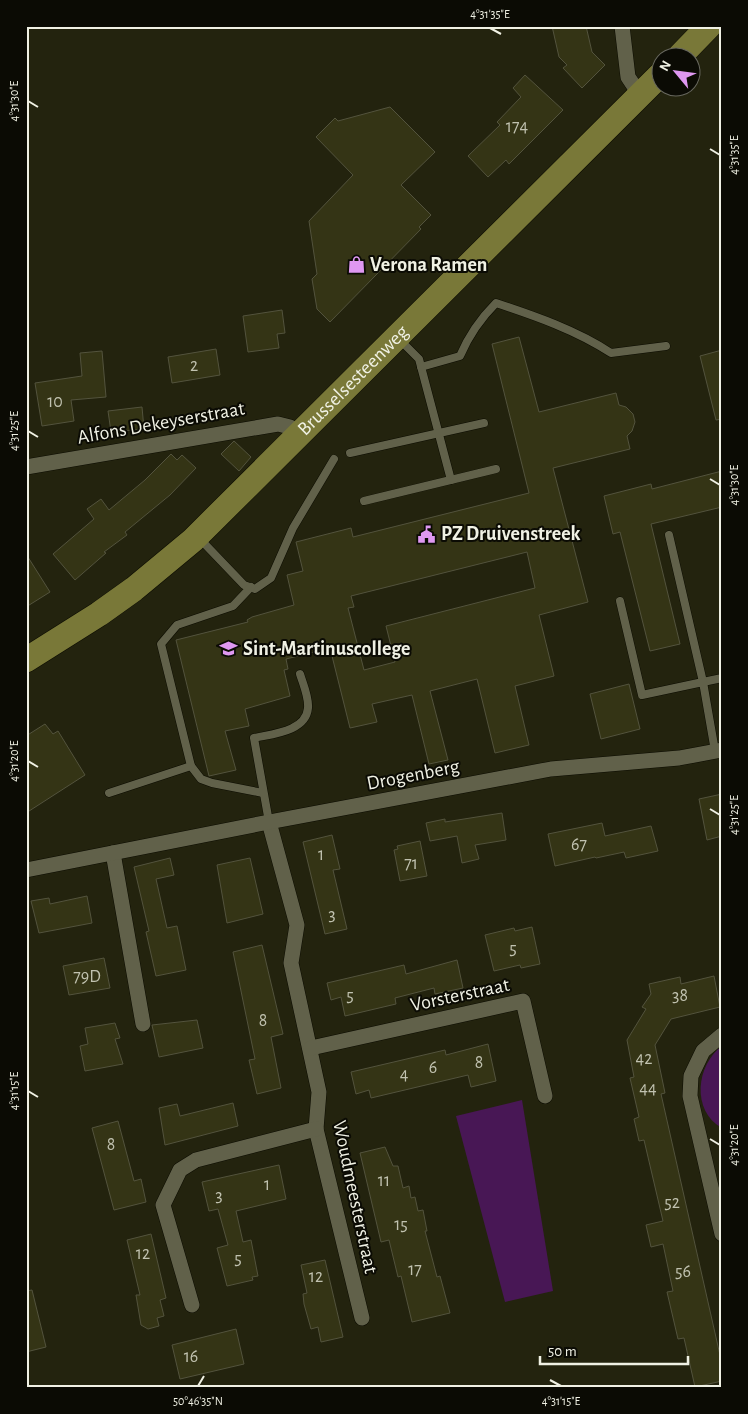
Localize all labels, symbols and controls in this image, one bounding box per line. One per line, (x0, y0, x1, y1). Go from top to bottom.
text: 4°31'35"E (470, 8, 510, 20)
north arrow (650, 48, 700, 98)
text: N (657, 59, 674, 74)
text: 4°31'30"E (8, 80, 20, 121)
house number: 174 (506, 118, 529, 136)
text: 4°31'35"E (728, 135, 740, 175)
shop icon: Verona Ramen (346, 255, 366, 275)
place label: Verona Ramen (370, 255, 487, 275)
street label: Brusselsesteenweg (294, 321, 412, 439)
house number: 2 (190, 357, 198, 375)
house number: 10 (47, 393, 63, 411)
street label: Alfons Dekeyserstraat (76, 398, 247, 448)
text: 4°31'25"E (8, 411, 20, 451)
text: 4°31'30"E (728, 464, 740, 505)
public building icon: PZ Druivenstreek (417, 524, 437, 544)
place label: PZ Druivenstreek (441, 524, 581, 544)
school or university icon: Sint-Martinuscollege (219, 639, 239, 659)
place label: Sint-Martinuscollege (243, 639, 411, 659)
text: 4°31'20"E (8, 740, 20, 782)
street label: Drogenberg (365, 756, 461, 794)
text: 4°31'25"E (728, 795, 740, 835)
house number: 67 (571, 836, 587, 854)
house number: 1 (318, 846, 324, 864)
house number: 71 (404, 855, 418, 873)
house number: 3 (328, 906, 336, 924)
house number: 5 (509, 940, 517, 958)
house number: 79D (73, 968, 101, 986)
street label: Vorsterstraat (409, 975, 512, 1015)
house number: 5 (346, 987, 354, 1005)
house number: 38 (672, 987, 688, 1005)
house number: 8 (259, 1012, 267, 1030)
house number: 42 (636, 1050, 652, 1068)
house number: 8 (475, 1054, 483, 1072)
house number: 6 (429, 1059, 437, 1077)
house number: 4 (400, 1066, 409, 1084)
text: 4°31'15"E (8, 1071, 20, 1110)
house number: 44 (639, 1080, 657, 1098)
street label: Woudmeesterstraat (329, 1119, 381, 1276)
text: 4°31'20"E (728, 1124, 740, 1166)
house number: 8 (107, 1136, 115, 1154)
house number: 11 (378, 1172, 390, 1190)
house number: 1 (264, 1176, 270, 1194)
house number: 3 (215, 1187, 223, 1205)
house number: 52 (664, 1194, 680, 1212)
house number: 15 (394, 1216, 408, 1234)
house number: 12 (136, 1245, 150, 1263)
house number: 5 (234, 1250, 242, 1268)
house number: 17 (408, 1261, 422, 1279)
house number: 56 (675, 1263, 691, 1281)
house number: 12 (309, 1268, 323, 1286)
scale bar (540, 1334, 688, 1366)
text: 50 m (548, 1344, 577, 1359)
house number: 16 (184, 1348, 198, 1366)
text: 50°46'35"N (173, 1395, 223, 1407)
text: 4°31'15"E (542, 1395, 581, 1407)

